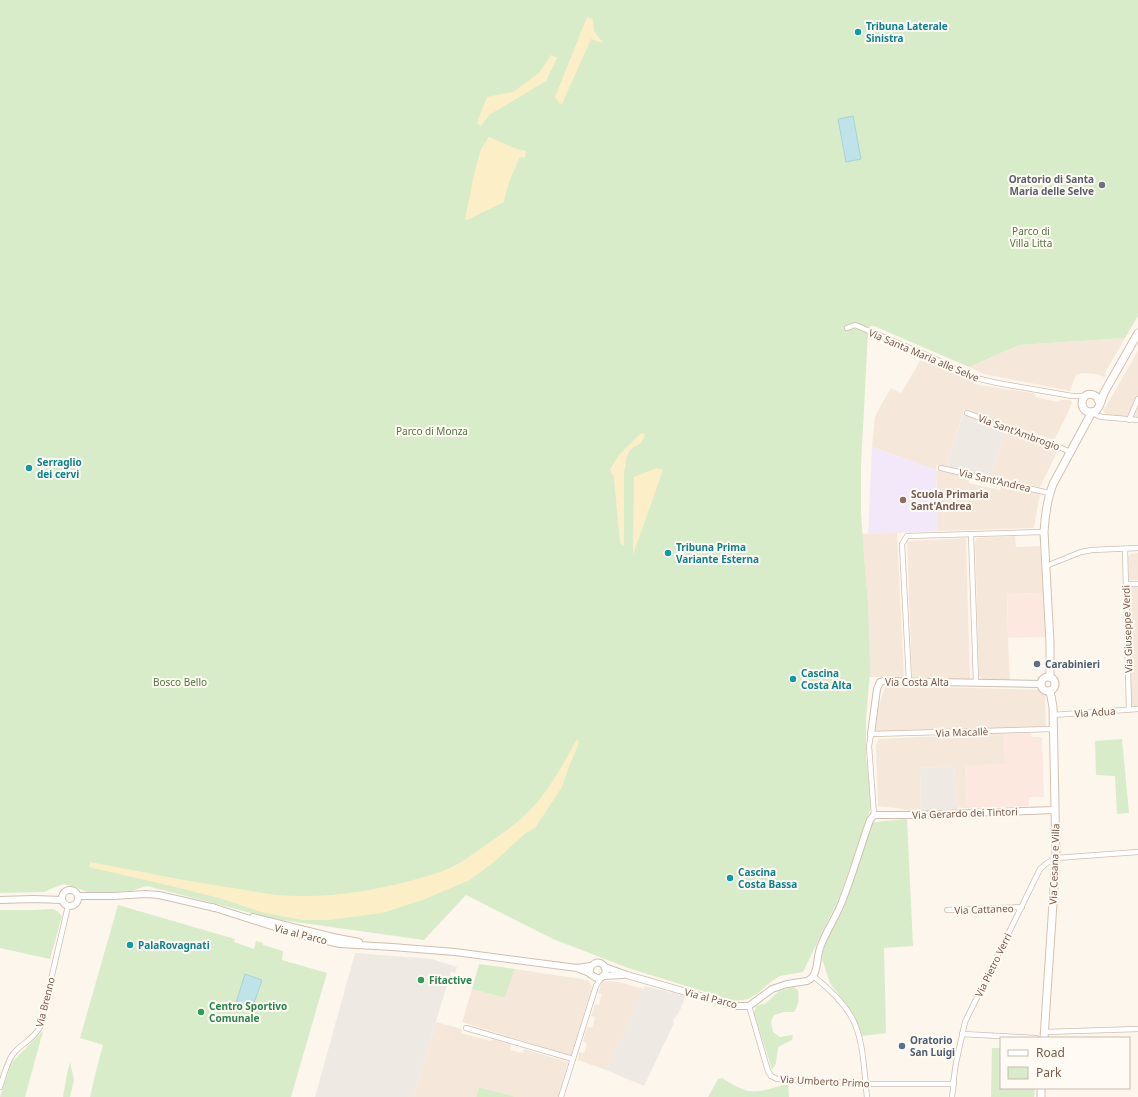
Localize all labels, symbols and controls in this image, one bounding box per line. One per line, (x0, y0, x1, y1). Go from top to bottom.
place label: Tribuna Laterale Sinistra (866, 19, 948, 45)
marker: Tribuna Laterale Sinistra (853, 27, 863, 37)
place label: Oratorio di Santa Maria delle Selve (1009, 172, 1094, 198)
marker: Oratorio di Santa Maria delle Selve (1097, 180, 1107, 190)
park label: Parco di Villa Litta (1010, 224, 1052, 250)
street label: Via Santa Maria alle Selve (867, 325, 982, 385)
street label: Via Sant'Ambrogio (976, 411, 1062, 453)
park label: Parco di Monza (396, 424, 468, 438)
place label: Serraglio dei cervi (37, 455, 82, 481)
marker: Serraglio dei cervi (24, 463, 34, 473)
street label: Via Sant'Andrea (958, 465, 1032, 495)
place label: Scuola Primaria Sant'Andrea (911, 487, 989, 513)
marker: Scuola Primaria Sant'Andrea (898, 495, 908, 505)
place label: Tribuna Prima Variante Esterna (676, 540, 759, 566)
marker: Tribuna Prima Variante Esterna (663, 548, 673, 558)
street label: Via Giuseppe Verdi (1118, 585, 1136, 673)
place label: Carabinieri (1045, 657, 1100, 671)
marker: Carabinieri (1032, 659, 1042, 669)
place label: Cascina Costa Alta (801, 666, 852, 692)
marker: Cascina Costa Alta (788, 674, 798, 684)
park label: Bosco Bello (153, 675, 207, 689)
street label: Via Costa Alta (885, 675, 949, 689)
street label: Via Adua (1074, 704, 1116, 720)
street label: Via Macallè (935, 724, 989, 740)
street label: Via Gerardo dei Tintori (912, 804, 1018, 822)
street label: Via Cesana e Villa (1046, 823, 1062, 905)
place label: Cascina Costa Bassa (738, 865, 797, 891)
marker: Cascina Costa Bassa (725, 873, 735, 883)
street label: Via Cattaneo (954, 901, 1014, 917)
street label: Via al Parco (273, 921, 329, 947)
street label: Via Pietro Verri (971, 931, 1015, 999)
place label: PalaRovagnati (138, 938, 210, 952)
marker: PalaRovagnati (125, 940, 135, 950)
place label: Fitactive (429, 973, 472, 987)
street label: Via Brenno (32, 975, 58, 1029)
marker: Fitactive (416, 975, 426, 985)
street label: Via al Parco (683, 985, 739, 1011)
place label: Centro Sportivo Comunale (209, 999, 287, 1025)
marker: Centro Sportivo Comunale (196, 1007, 206, 1017)
place label: Oratorio San Luigi (910, 1033, 955, 1059)
legend (1000, 1037, 1130, 1089)
marker: Oratorio San Luigi (897, 1041, 907, 1051)
text: Road (1036, 1044, 1065, 1061)
text: Park (1036, 1064, 1062, 1081)
street label: Via Umberto Primo (780, 1072, 870, 1090)

